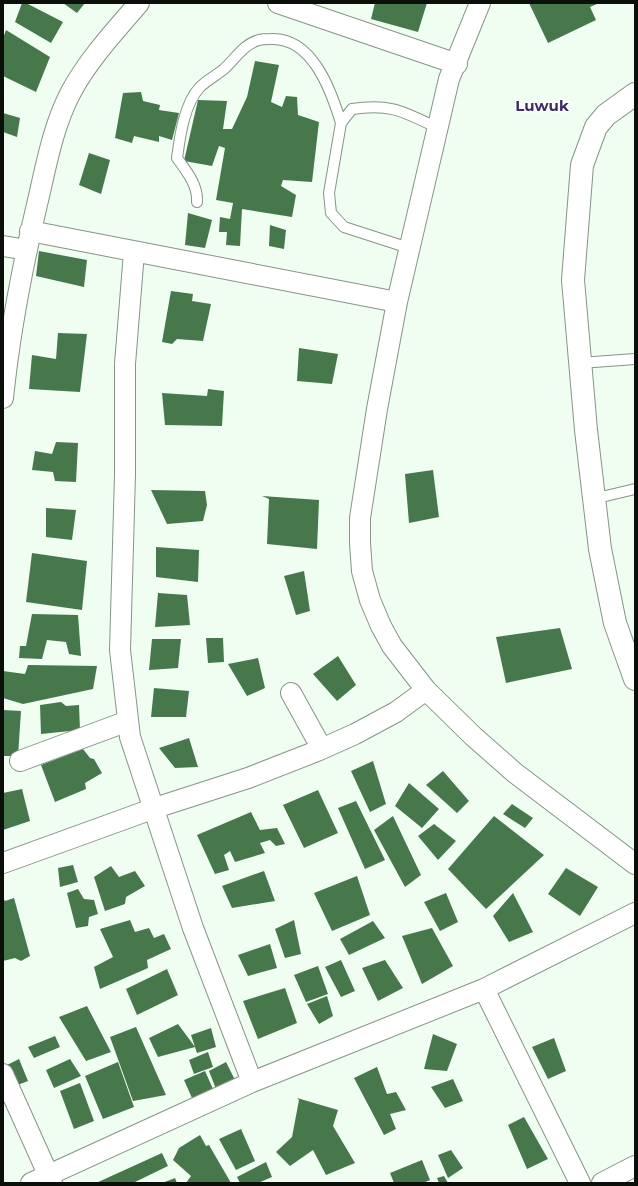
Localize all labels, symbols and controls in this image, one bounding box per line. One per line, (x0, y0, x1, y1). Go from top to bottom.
district label: Luwuk (515, 96, 569, 115)

